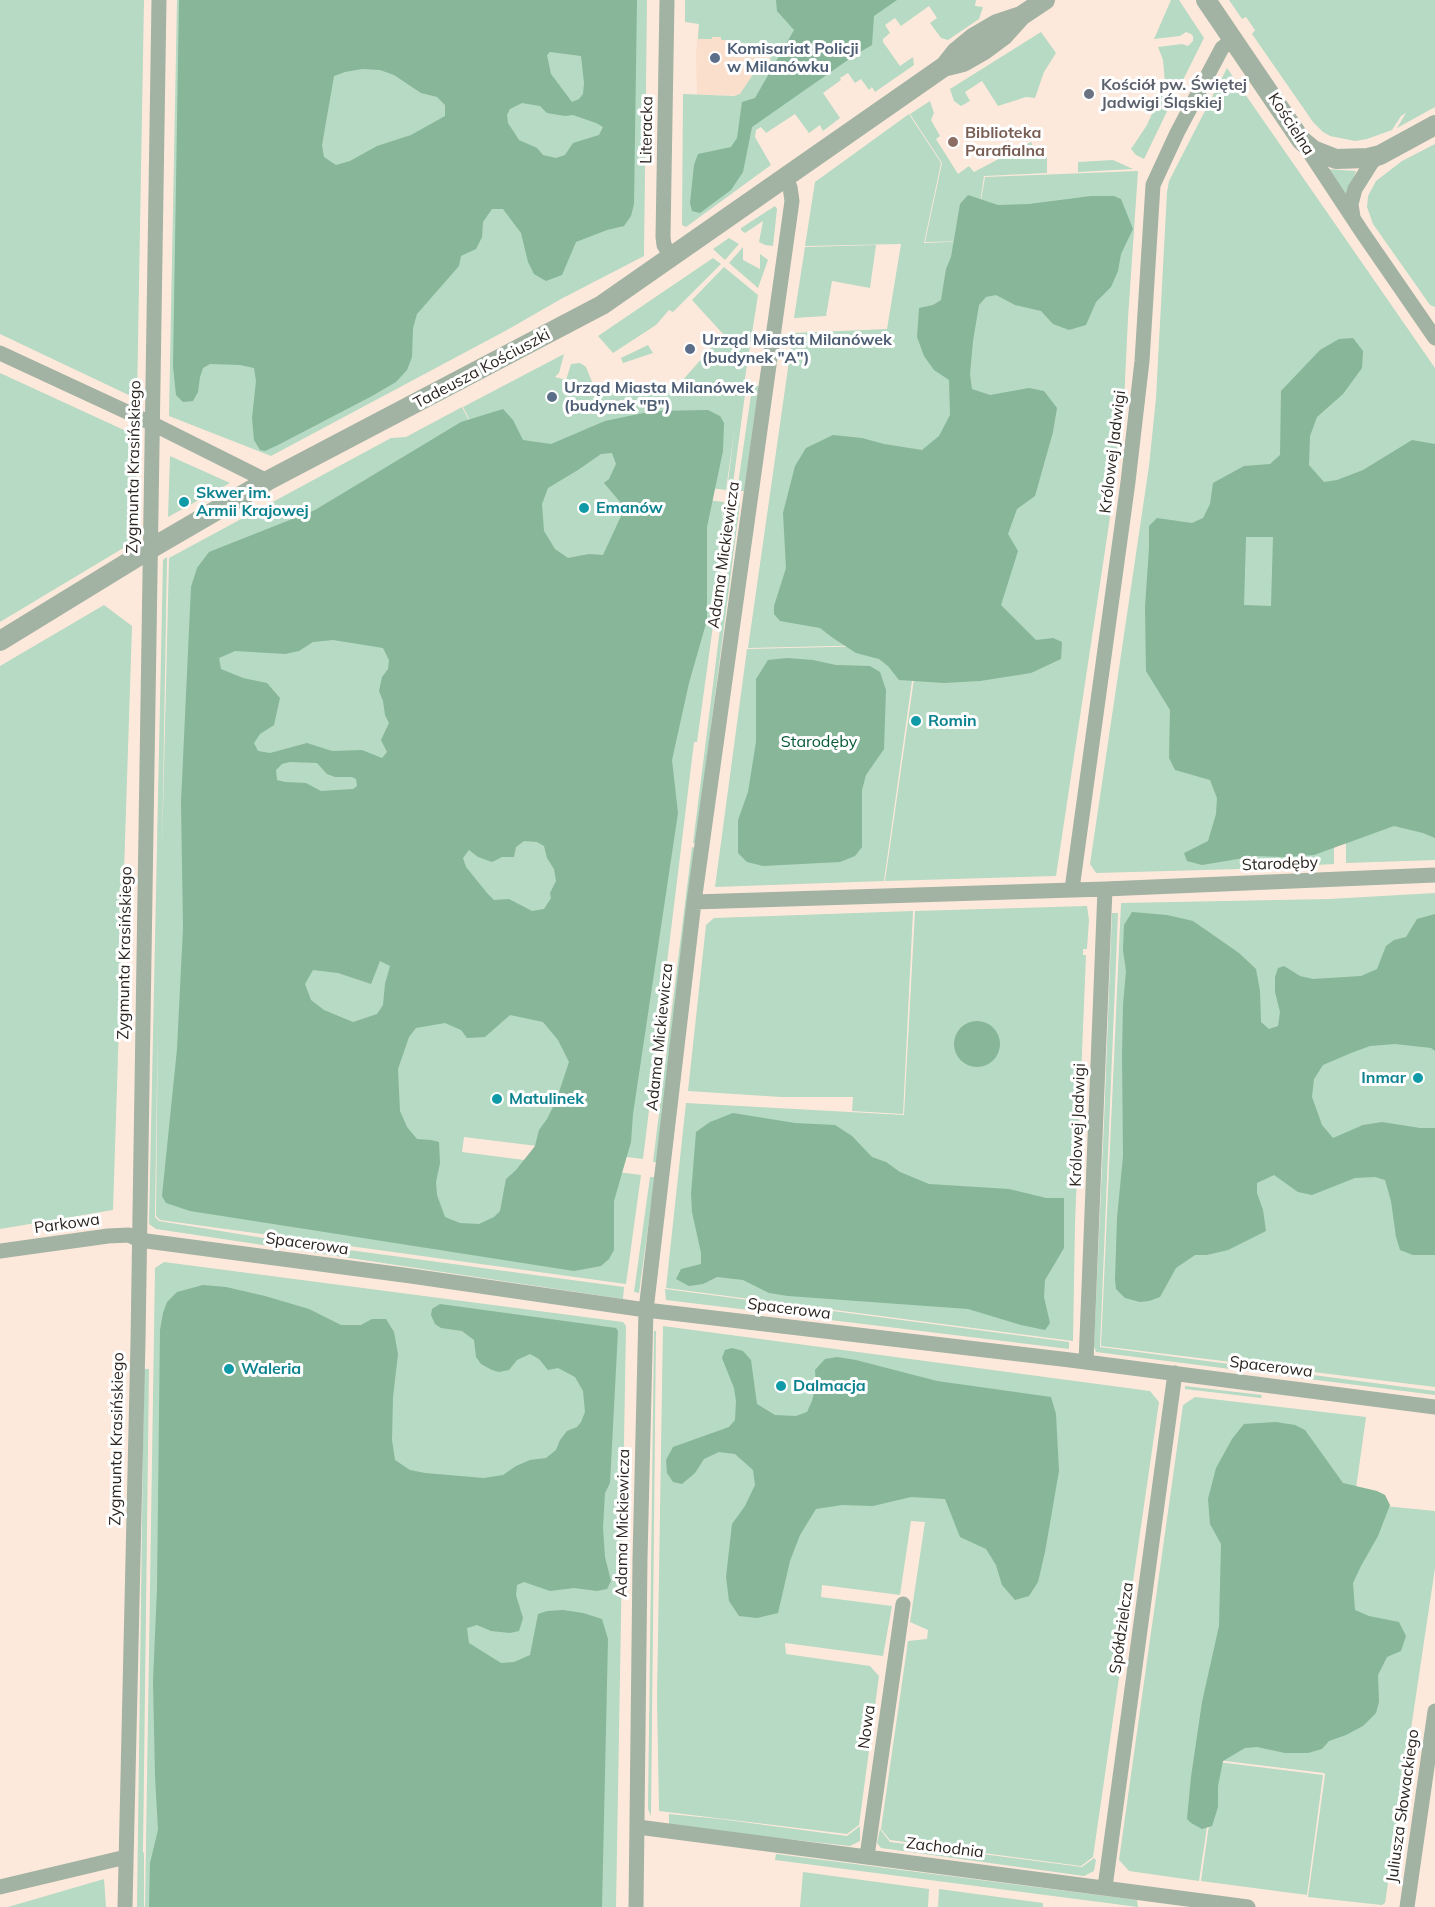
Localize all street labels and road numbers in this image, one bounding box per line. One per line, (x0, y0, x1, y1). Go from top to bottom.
street label: Kościelna (1264, 89, 1318, 159)
street label: Literacka (637, 96, 657, 164)
street label: Tadeusza Kościuszki (411, 325, 553, 413)
street label: Zygmunta Krasińskiego (123, 380, 145, 554)
street label: Królowej Jadwigi (1096, 389, 1130, 515)
street label: Adama Mickiewicza (704, 480, 744, 630)
street label: Starodęby (1242, 853, 1318, 875)
street label: Zygmunta Krasińskiego (114, 866, 136, 1040)
street label: Adama Mickiewicza (643, 962, 677, 1112)
street label: Królowej Jadwigi (1066, 1063, 1090, 1187)
street label: Parkowa (33, 1210, 101, 1238)
street label: Spacerowa (264, 1229, 350, 1259)
street label: Spacerowa (746, 1294, 832, 1324)
street label: Zygmunta Krasińskiego (106, 1352, 128, 1526)
street label: Spacerowa (1228, 1352, 1314, 1382)
street label: Adama Mickiewicza (612, 1449, 634, 1597)
street label: Spółdzielcza (1106, 1581, 1138, 1675)
street label: Nowa (854, 1704, 880, 1750)
street label: Juliusza Słowackiego (1383, 1728, 1423, 1884)
street label: Zachodnia (905, 1834, 985, 1862)

